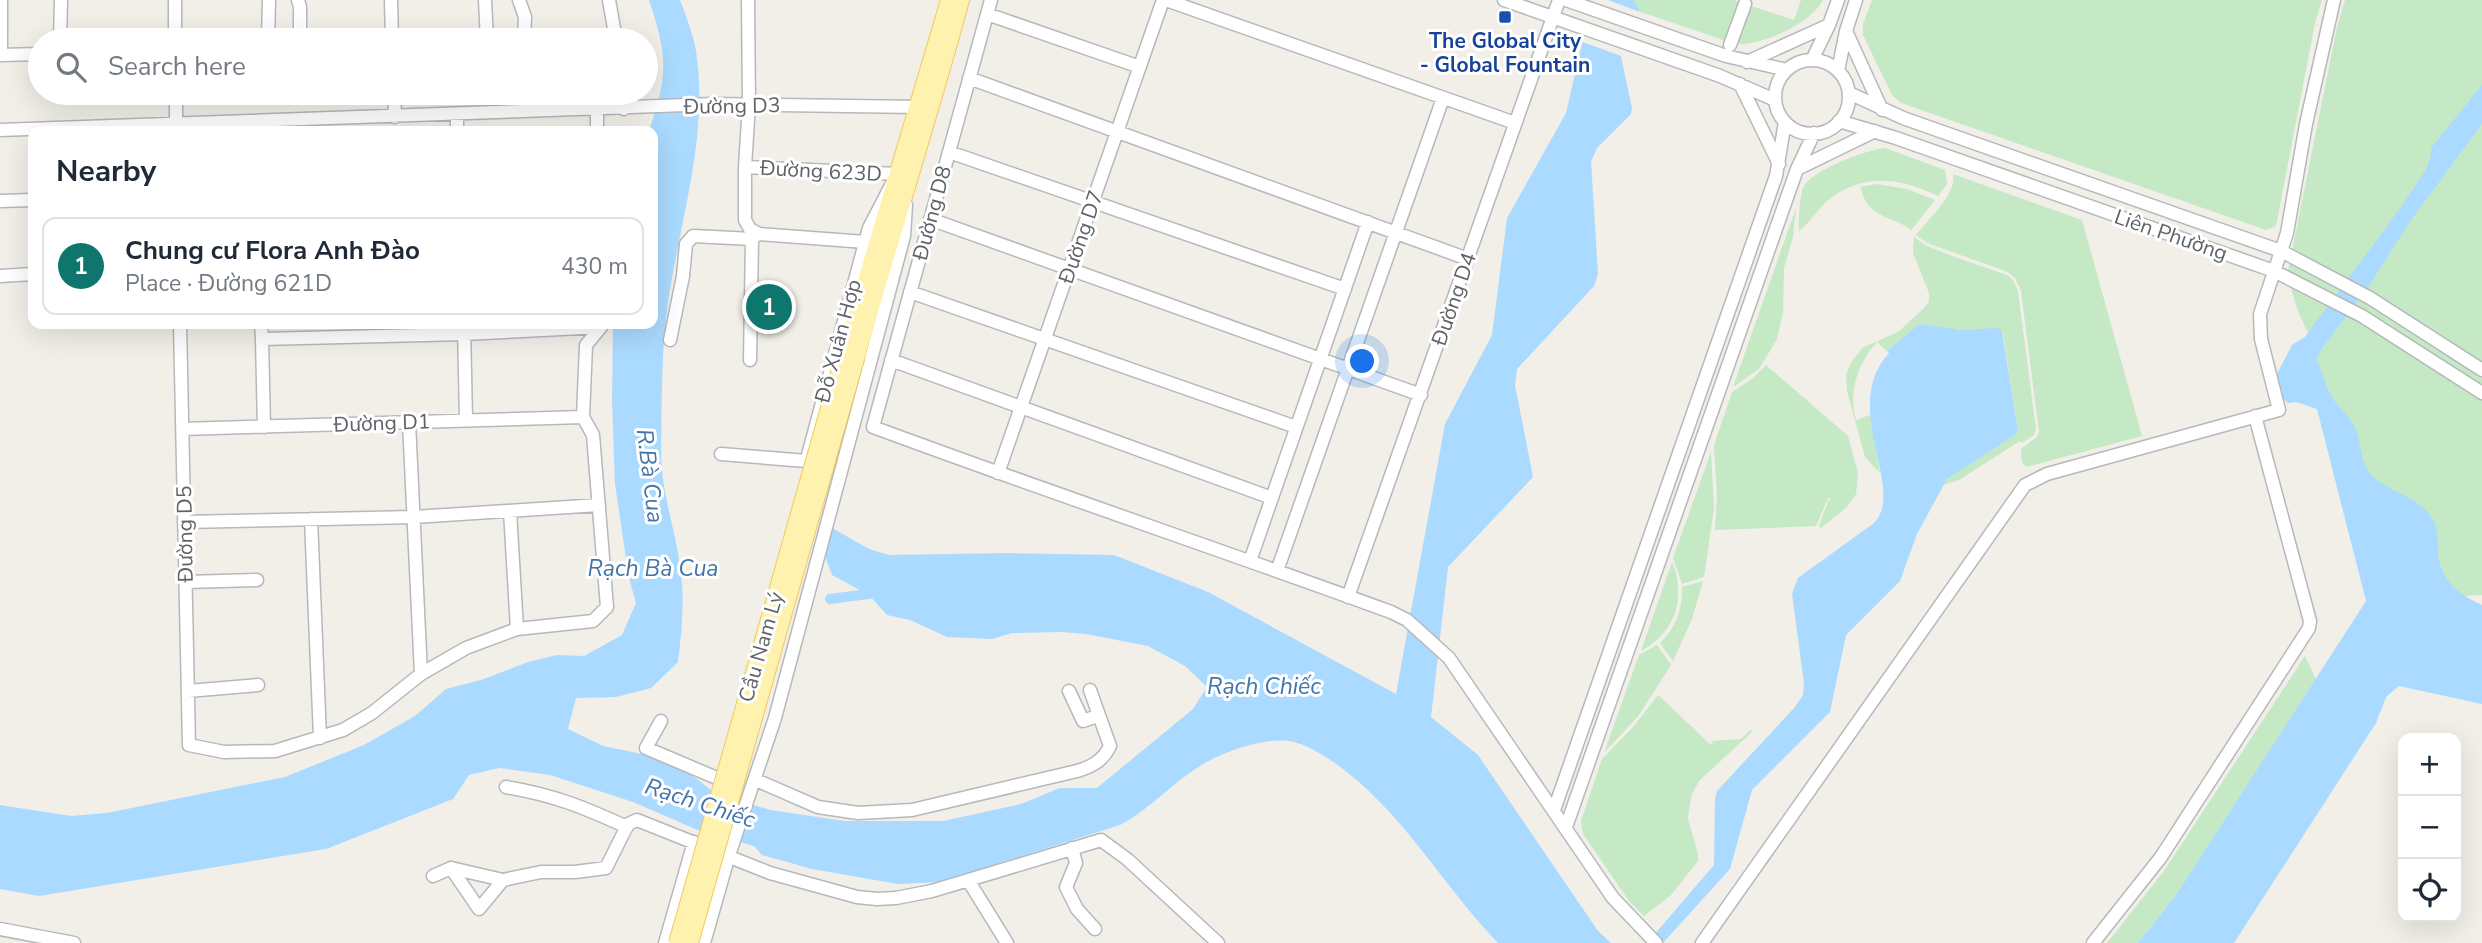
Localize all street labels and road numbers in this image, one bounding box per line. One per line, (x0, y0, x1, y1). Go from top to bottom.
street label: Đường D3 (682, 91, 781, 121)
street label: Đường 623D (758, 154, 883, 188)
street label: Đường D8 (906, 163, 958, 264)
street label: Đường D7 (1052, 187, 1110, 288)
street label: Liên Phường (2111, 203, 2231, 267)
street label: Đường D4 (1425, 249, 1483, 350)
street label: Đỗ Xuân Hợp (808, 276, 868, 407)
street label: Đường D1 (332, 407, 431, 439)
street label: Đường D5 (170, 485, 200, 584)
street label: Cầu Nam Lý (732, 588, 790, 705)

